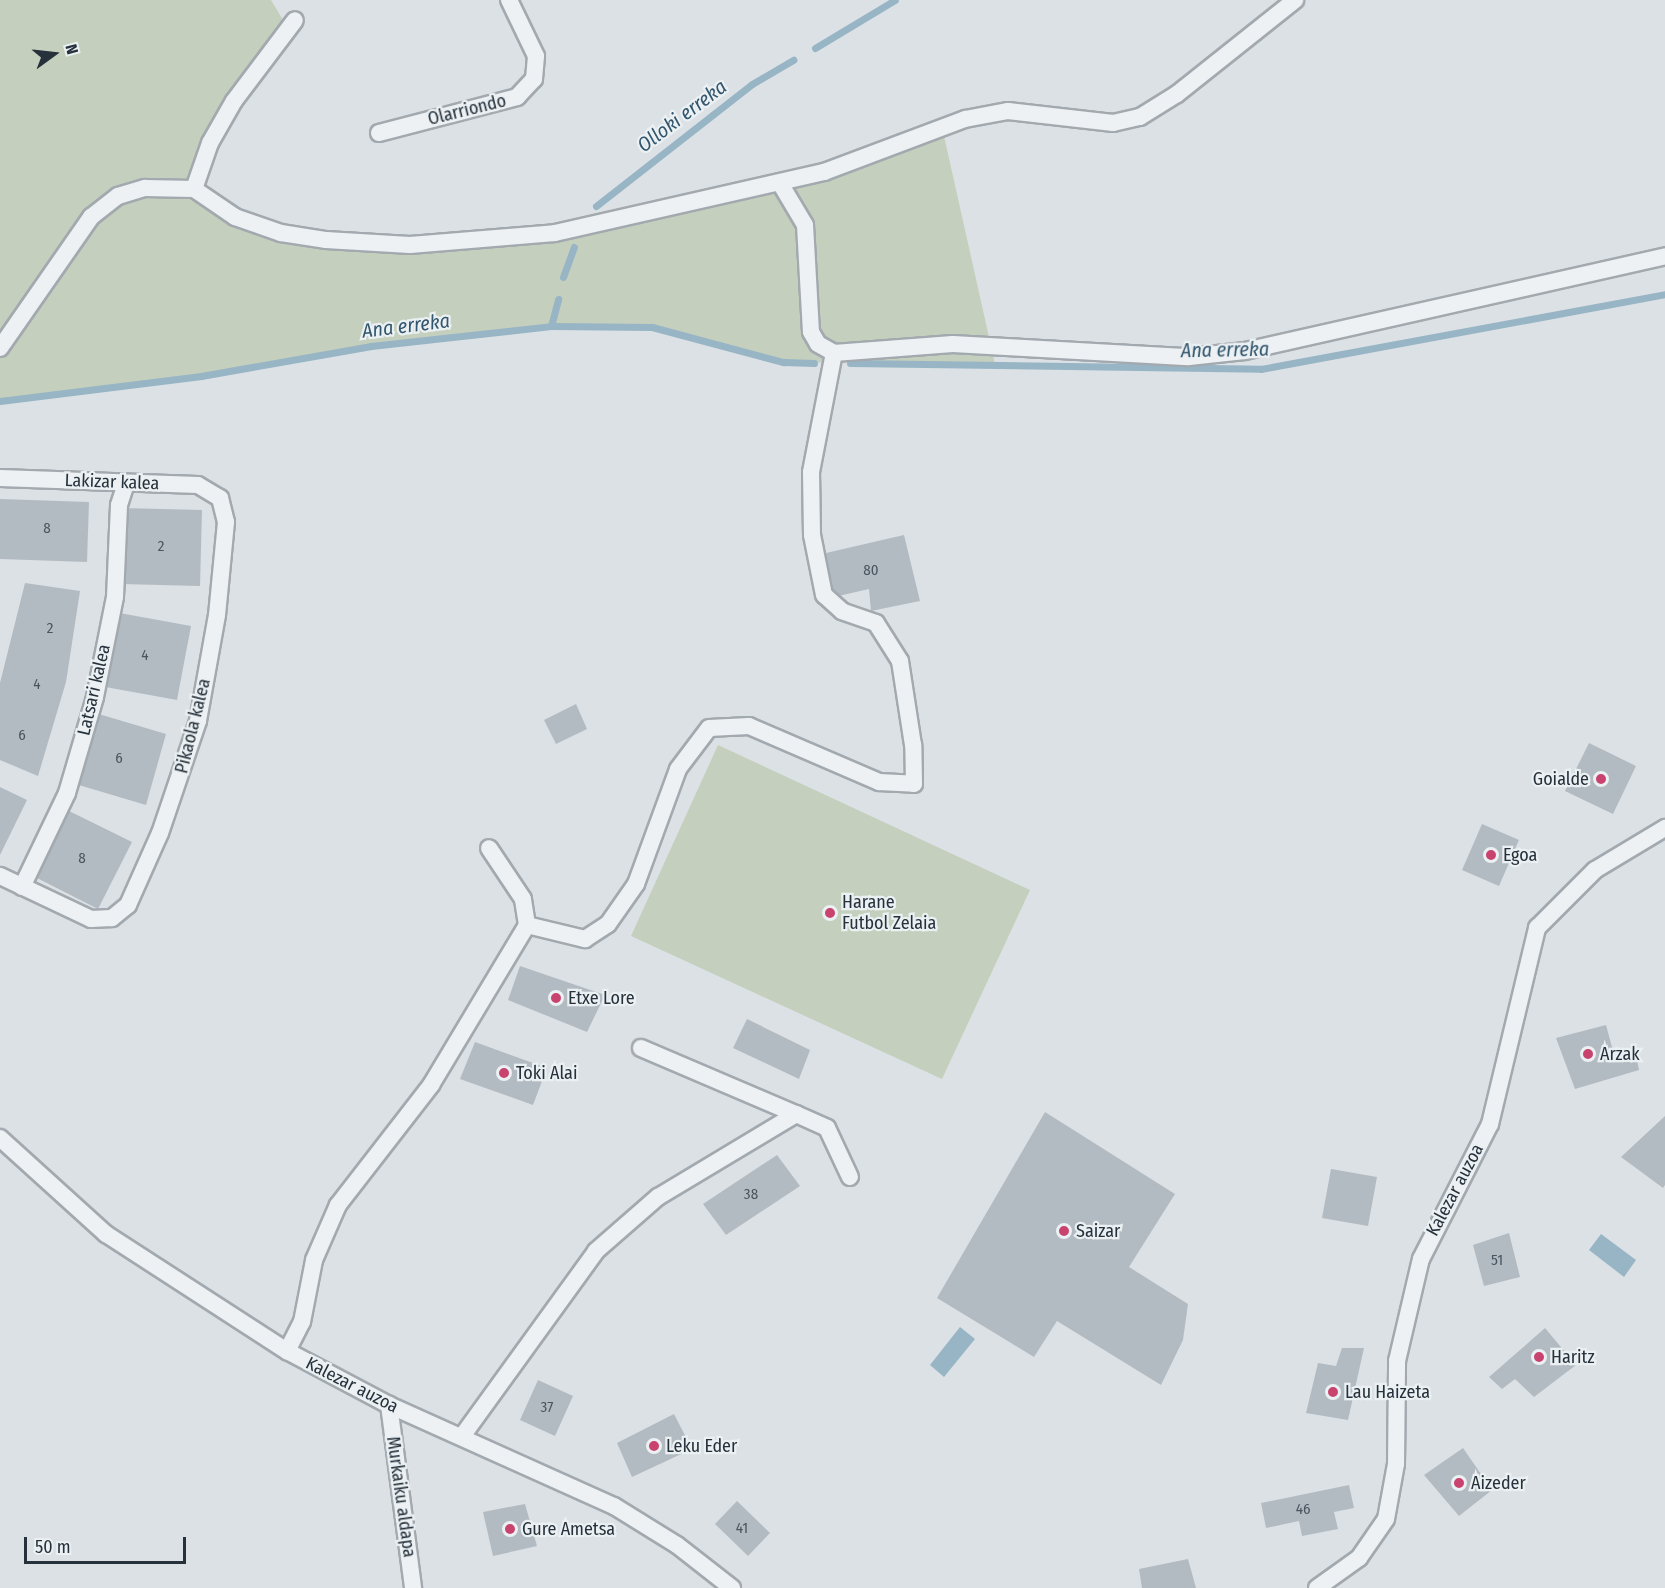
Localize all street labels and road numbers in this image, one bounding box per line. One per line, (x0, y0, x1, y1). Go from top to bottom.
street label: Olarriondo (426, 90, 508, 130)
street label: Lakizar kalea (64, 470, 160, 494)
street label: Latsari kalea (73, 642, 115, 738)
street label: Pikaola kalea (171, 676, 215, 776)
street label: Kalezar auzoa (1422, 1140, 1488, 1240)
street label: Kalezar auzoa (302, 1352, 402, 1418)
street label: Murkaiku aldapa (382, 1435, 420, 1559)

